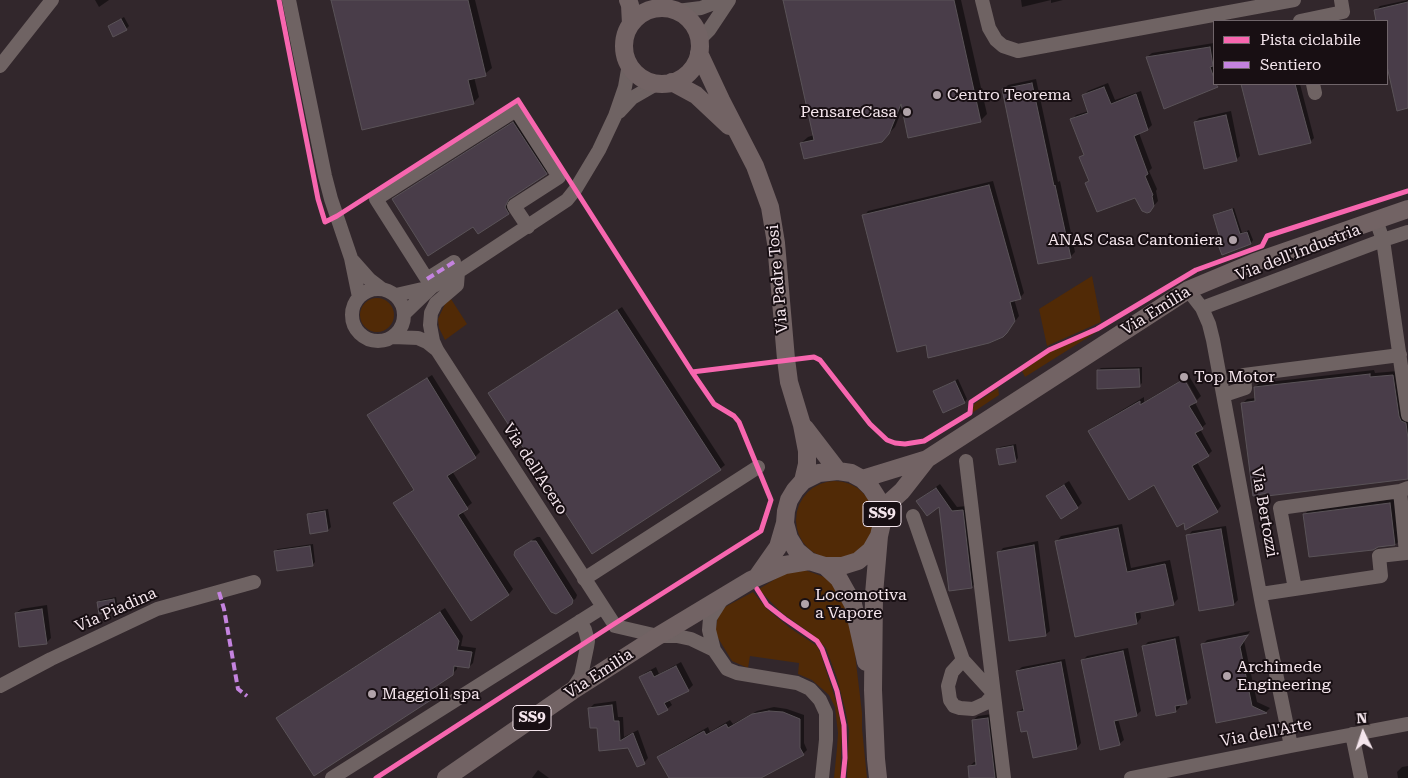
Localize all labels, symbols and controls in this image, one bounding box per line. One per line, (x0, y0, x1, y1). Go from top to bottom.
legend (1213, 20, 1388, 85)
text: Pista ciclabile (1260, 31, 1361, 49)
text: Sentiero (1260, 56, 1321, 74)
place label: Centro Teorema (947, 85, 1071, 105)
marker: Centro Teorema (931, 89, 943, 101)
place label: PensareCasa (800, 102, 897, 122)
marker: PensareCasa (901, 106, 913, 118)
street label: Via dell'Industria (1233, 220, 1363, 286)
street label: Via Padre Tosi (764, 224, 792, 334)
place label: ANAS Casa Cantoniera (1048, 230, 1223, 250)
marker: ANAS Casa Cantoniera (1227, 234, 1239, 246)
street label: Via Emilia (1118, 282, 1194, 340)
place label: Top Motor (1194, 367, 1275, 387)
marker: Top Motor (1178, 371, 1190, 383)
street label: Via dell'Acero (498, 420, 572, 518)
street label: Via Bertozzi (1247, 465, 1281, 559)
road number: SS9 (863, 502, 901, 526)
street label: Via Piadina (72, 583, 160, 637)
place label: Locomotiva a Vapore (815, 585, 907, 623)
marker: Locomotiva a Vapore (799, 598, 811, 610)
street label: Via Emilia (561, 645, 637, 703)
place label: Archimede Engineering (1237, 657, 1331, 695)
marker: Archimede Engineering (1221, 670, 1233, 682)
place label: Maggioli spa (382, 684, 480, 704)
marker: Maggioli spa (366, 688, 378, 700)
road number: SS9 (513, 706, 551, 730)
north arrow (1338, 708, 1388, 758)
text: N (1356, 710, 1368, 726)
street label: Via dell'Arte (1219, 715, 1313, 751)

